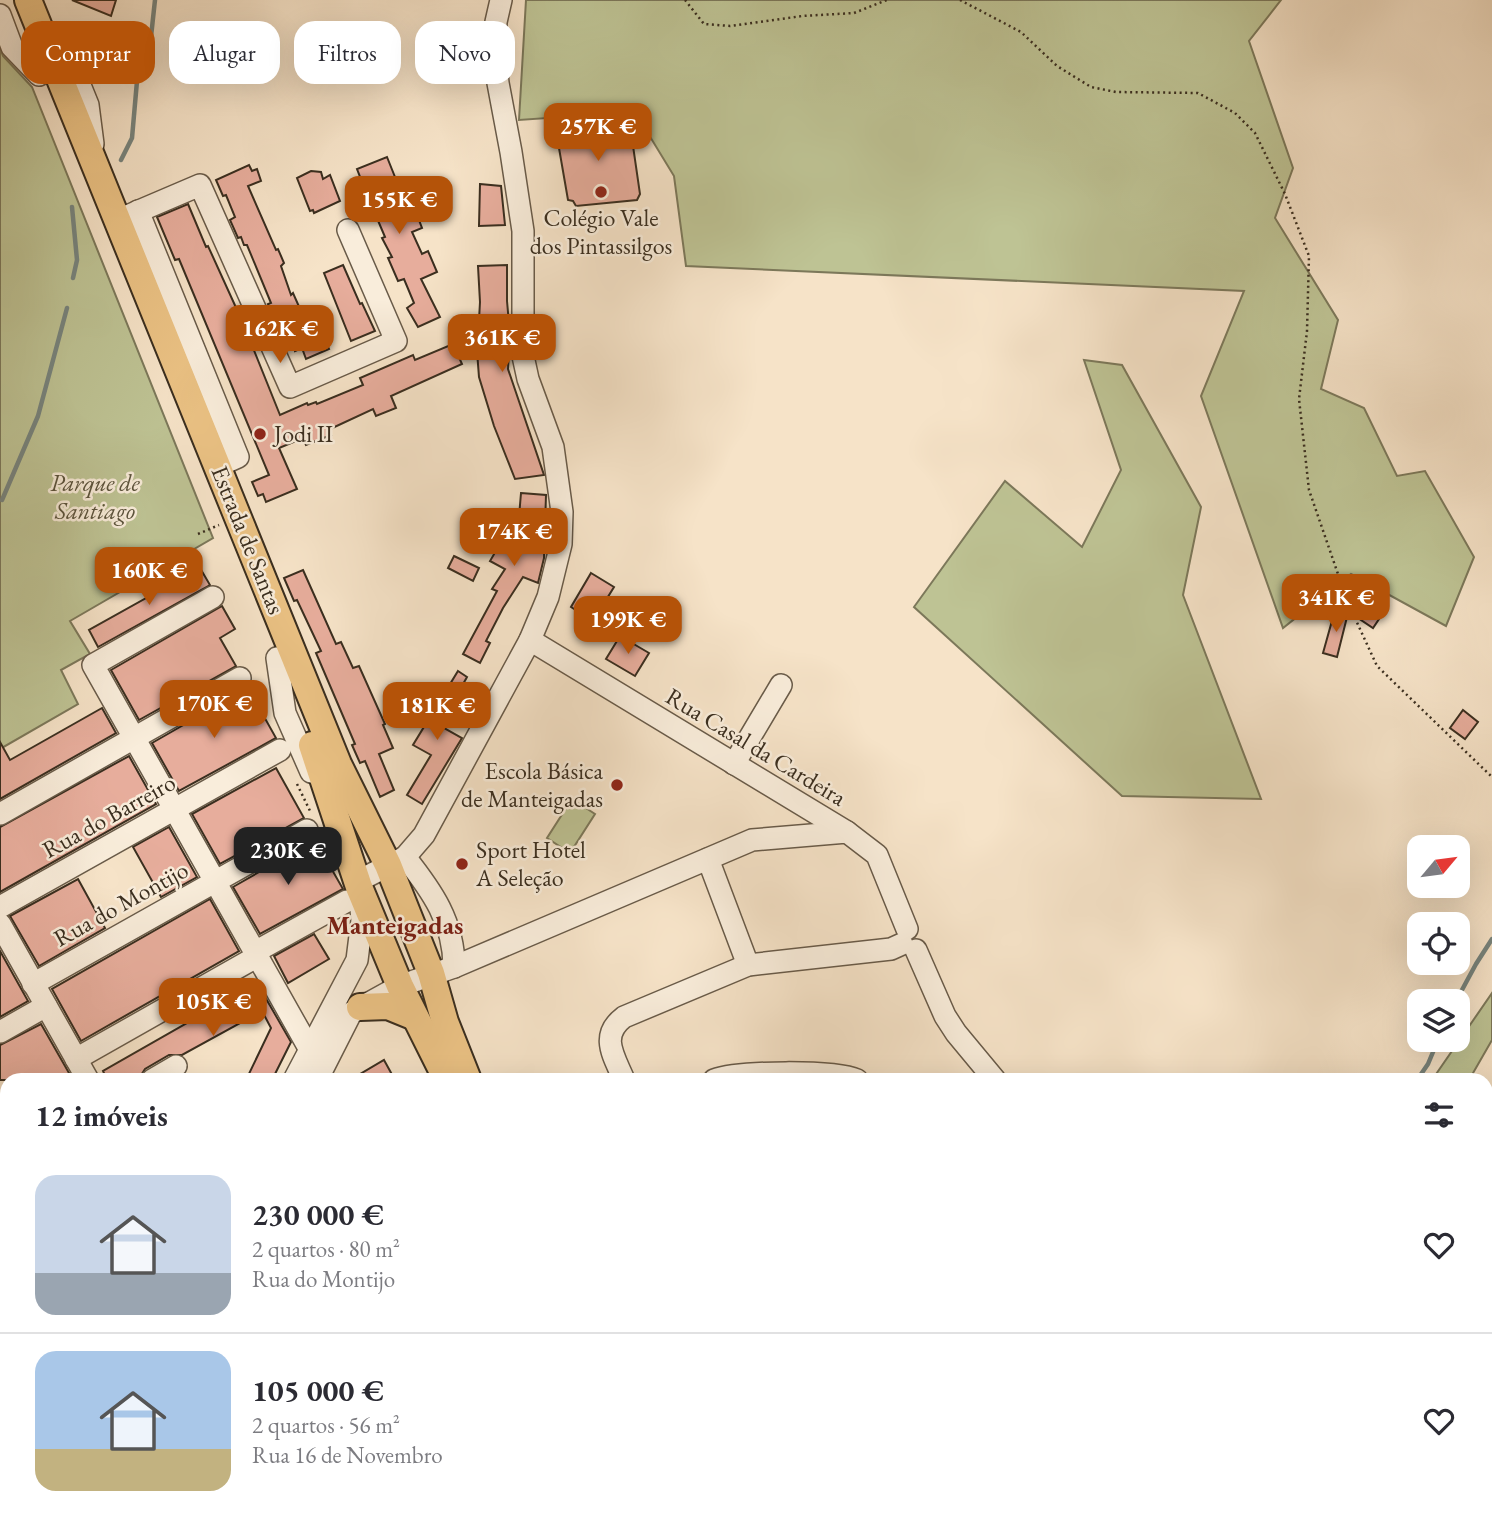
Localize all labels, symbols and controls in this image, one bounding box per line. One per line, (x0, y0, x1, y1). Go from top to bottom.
chip: Comprar (21, 21, 155, 84)
chip: Alugar (169, 21, 280, 84)
chip: Filtros (294, 21, 401, 84)
chip: Novo (415, 21, 515, 84)
pin: 257K € (541, 104, 655, 163)
text: 257K € (560, 111, 636, 141)
pin: 155K € (342, 176, 456, 236)
text: 155K € (361, 184, 437, 214)
marker: Colégio Vale dos Pintassilgos (593, 184, 609, 200)
place label: Colégio Vale dos Pintassilgos (530, 202, 672, 261)
pin: 162K € (223, 306, 337, 365)
text: 162K € (242, 313, 318, 343)
pin: 361K € (445, 314, 559, 374)
text: 361K € (464, 322, 540, 352)
place label: Jodi II (272, 418, 333, 449)
marker: Jodi II (252, 426, 268, 442)
street label: Estrada de Santas (205, 461, 292, 619)
park label: Parque de Santiago (50, 467, 141, 526)
pin: 174K € (457, 508, 571, 568)
text: 174K € (476, 516, 552, 546)
pin: 160K € (92, 548, 206, 607)
text: 160K € (111, 555, 187, 585)
pin: 341K € (1279, 574, 1393, 634)
text: 341K € (1298, 582, 1374, 612)
pin: 199K € (571, 596, 685, 656)
text: 199K € (590, 604, 666, 634)
pin: 170K € (157, 680, 271, 740)
street label: Rua Casal da Cardeira (661, 681, 852, 813)
pin: 181K € (380, 682, 494, 742)
text: 170K € (176, 688, 252, 718)
text: 181K € (399, 690, 475, 720)
place label: Escola Básica de Manteigadas (461, 755, 603, 814)
street label: Rua do Barreiro (37, 766, 181, 865)
marker: Escola Básica de Manteigadas (609, 777, 625, 793)
pin: 230K € (231, 828, 345, 887)
place label: Sport Hotel A Seleção (475, 834, 586, 893)
text: 230K € (250, 835, 326, 865)
north arrow (1407, 835, 1470, 898)
map controls (1407, 835, 1470, 1052)
street label: Rua do Montijo (48, 854, 194, 953)
marker: Sport Hotel A Seleção (454, 856, 470, 872)
district label: Manteigadas (327, 908, 463, 942)
button: locate (1407, 912, 1470, 975)
pin: 105K € (156, 978, 270, 1038)
text: 105K € (175, 986, 251, 1016)
button: layers (1407, 989, 1470, 1052)
text: 12 imóveis (35, 1096, 168, 1135)
icon: filters (1420, 1096, 1458, 1134)
text: 230 000 € (252, 1195, 384, 1234)
icon: home (91, 1203, 175, 1287)
icon: heart (1420, 1226, 1458, 1264)
text: 2 quartos · 80 m² (252, 1234, 400, 1264)
text: Rua do Montijo (252, 1264, 395, 1294)
text: 105 000 € (252, 1371, 384, 1410)
icon: home (91, 1379, 175, 1463)
icon: heart (1420, 1402, 1458, 1440)
text: 2 quartos · 56 m² (252, 1410, 400, 1440)
text: Rua 16 de Novembro (252, 1440, 443, 1470)

